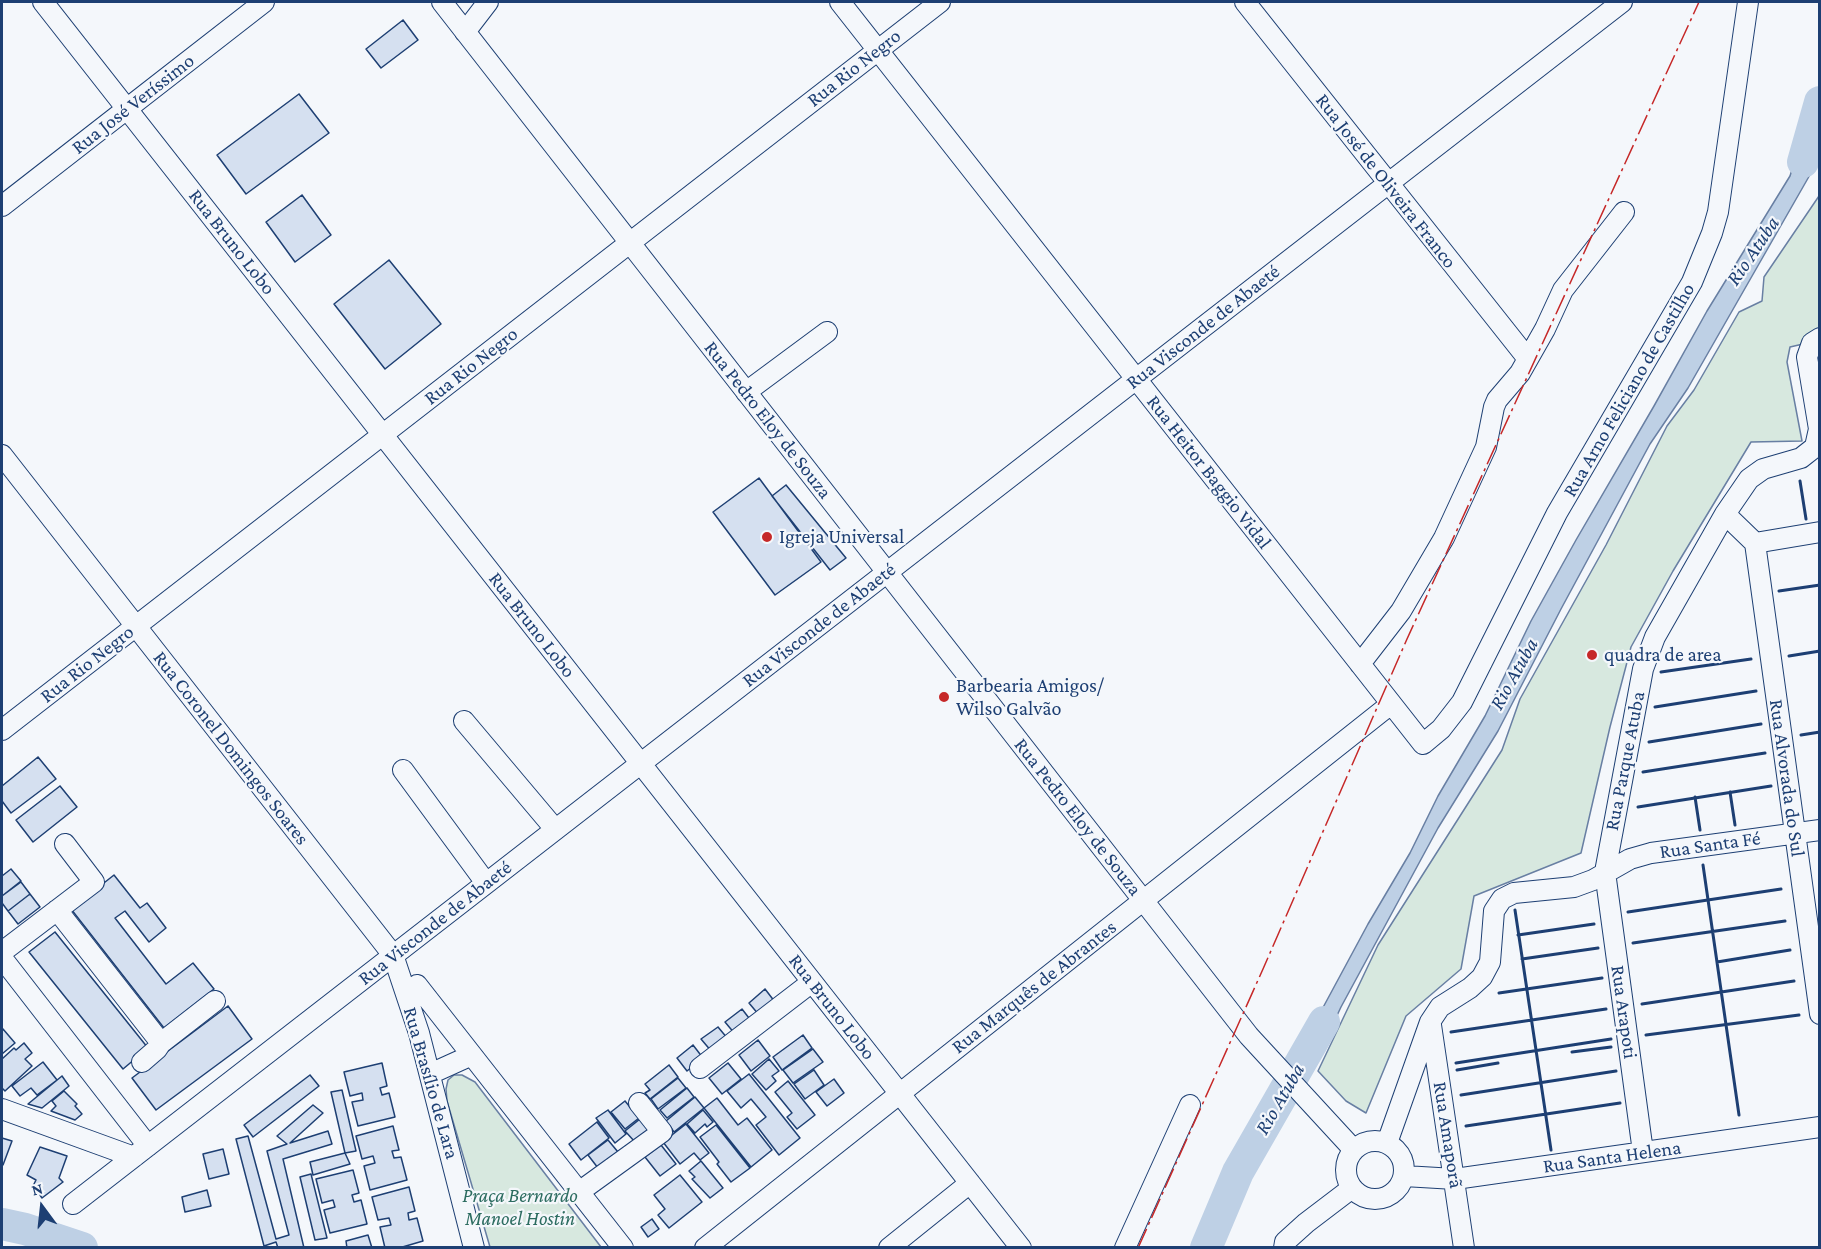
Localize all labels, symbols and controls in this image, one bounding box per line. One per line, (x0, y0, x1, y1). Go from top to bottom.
street label: Rua Rio Negro (802, 24, 906, 112)
street label: Rua José Veríssimo (67, 49, 199, 159)
street label: Rua José de Oliveira Franco (1310, 89, 1462, 273)
street label: Rua Bruno Lobo (183, 184, 281, 300)
water label: Rio Atuba (1721, 212, 1785, 290)
street label: Rua Visconde de Abaeté (1121, 260, 1285, 394)
street label: Rua Arno Feliciano de Castilho (1558, 279, 1700, 501)
street label: Rua Rio Negro (419, 322, 523, 410)
street label: Rua Pedro Eloy de Souza (699, 336, 837, 504)
street label: Rua Heitor Baggio Vidal (1141, 390, 1277, 554)
place label: Igreja Universal (779, 525, 904, 549)
marker: Igreja Universal (760, 530, 774, 544)
street label: Rua Visconde de Abaeté (737, 558, 901, 692)
street label: Rua Bruno Lobo (483, 567, 581, 683)
street label: Rua Rio Negro (35, 620, 139, 708)
water label: Rio Atuba (1484, 634, 1544, 714)
place label: quadra de area (1604, 643, 1721, 667)
street label: Rua Coronel Domingos Soares (148, 646, 314, 850)
marker: quadra de area (1585, 648, 1599, 662)
place label: Barbearia Amigos/ Wilso Galvão (956, 674, 1104, 721)
street label: Rua Parque Atuba (1600, 689, 1650, 833)
marker: Barbearia Amigos/ Wilso Galvão (937, 690, 951, 704)
street label: Rua Alvorada do Sul (1764, 698, 1810, 858)
street label: Rua Pedro Eloy de Souza (1009, 733, 1147, 901)
street label: Rua Santa Fé (1658, 826, 1762, 864)
street label: Rua Visconde de Abaeté (353, 856, 517, 990)
street label: Rua Marquês de Abrantes (947, 915, 1121, 1059)
street label: Rua Bruno Lobo (783, 949, 881, 1065)
street label: Rua Arapoti (1606, 964, 1642, 1060)
street label: Rua Brasílio de Lara (398, 1004, 464, 1162)
water label: Rio Atuba (1250, 1059, 1310, 1139)
street label: Rua Amaporã (1428, 1080, 1468, 1190)
street label: Rua Santa Helena (1541, 1135, 1683, 1179)
north arrow (12, 1177, 72, 1237)
text: N (30, 1180, 45, 1199)
park label: Praça Bernardo Manoel Hostin (462, 1184, 578, 1231)

